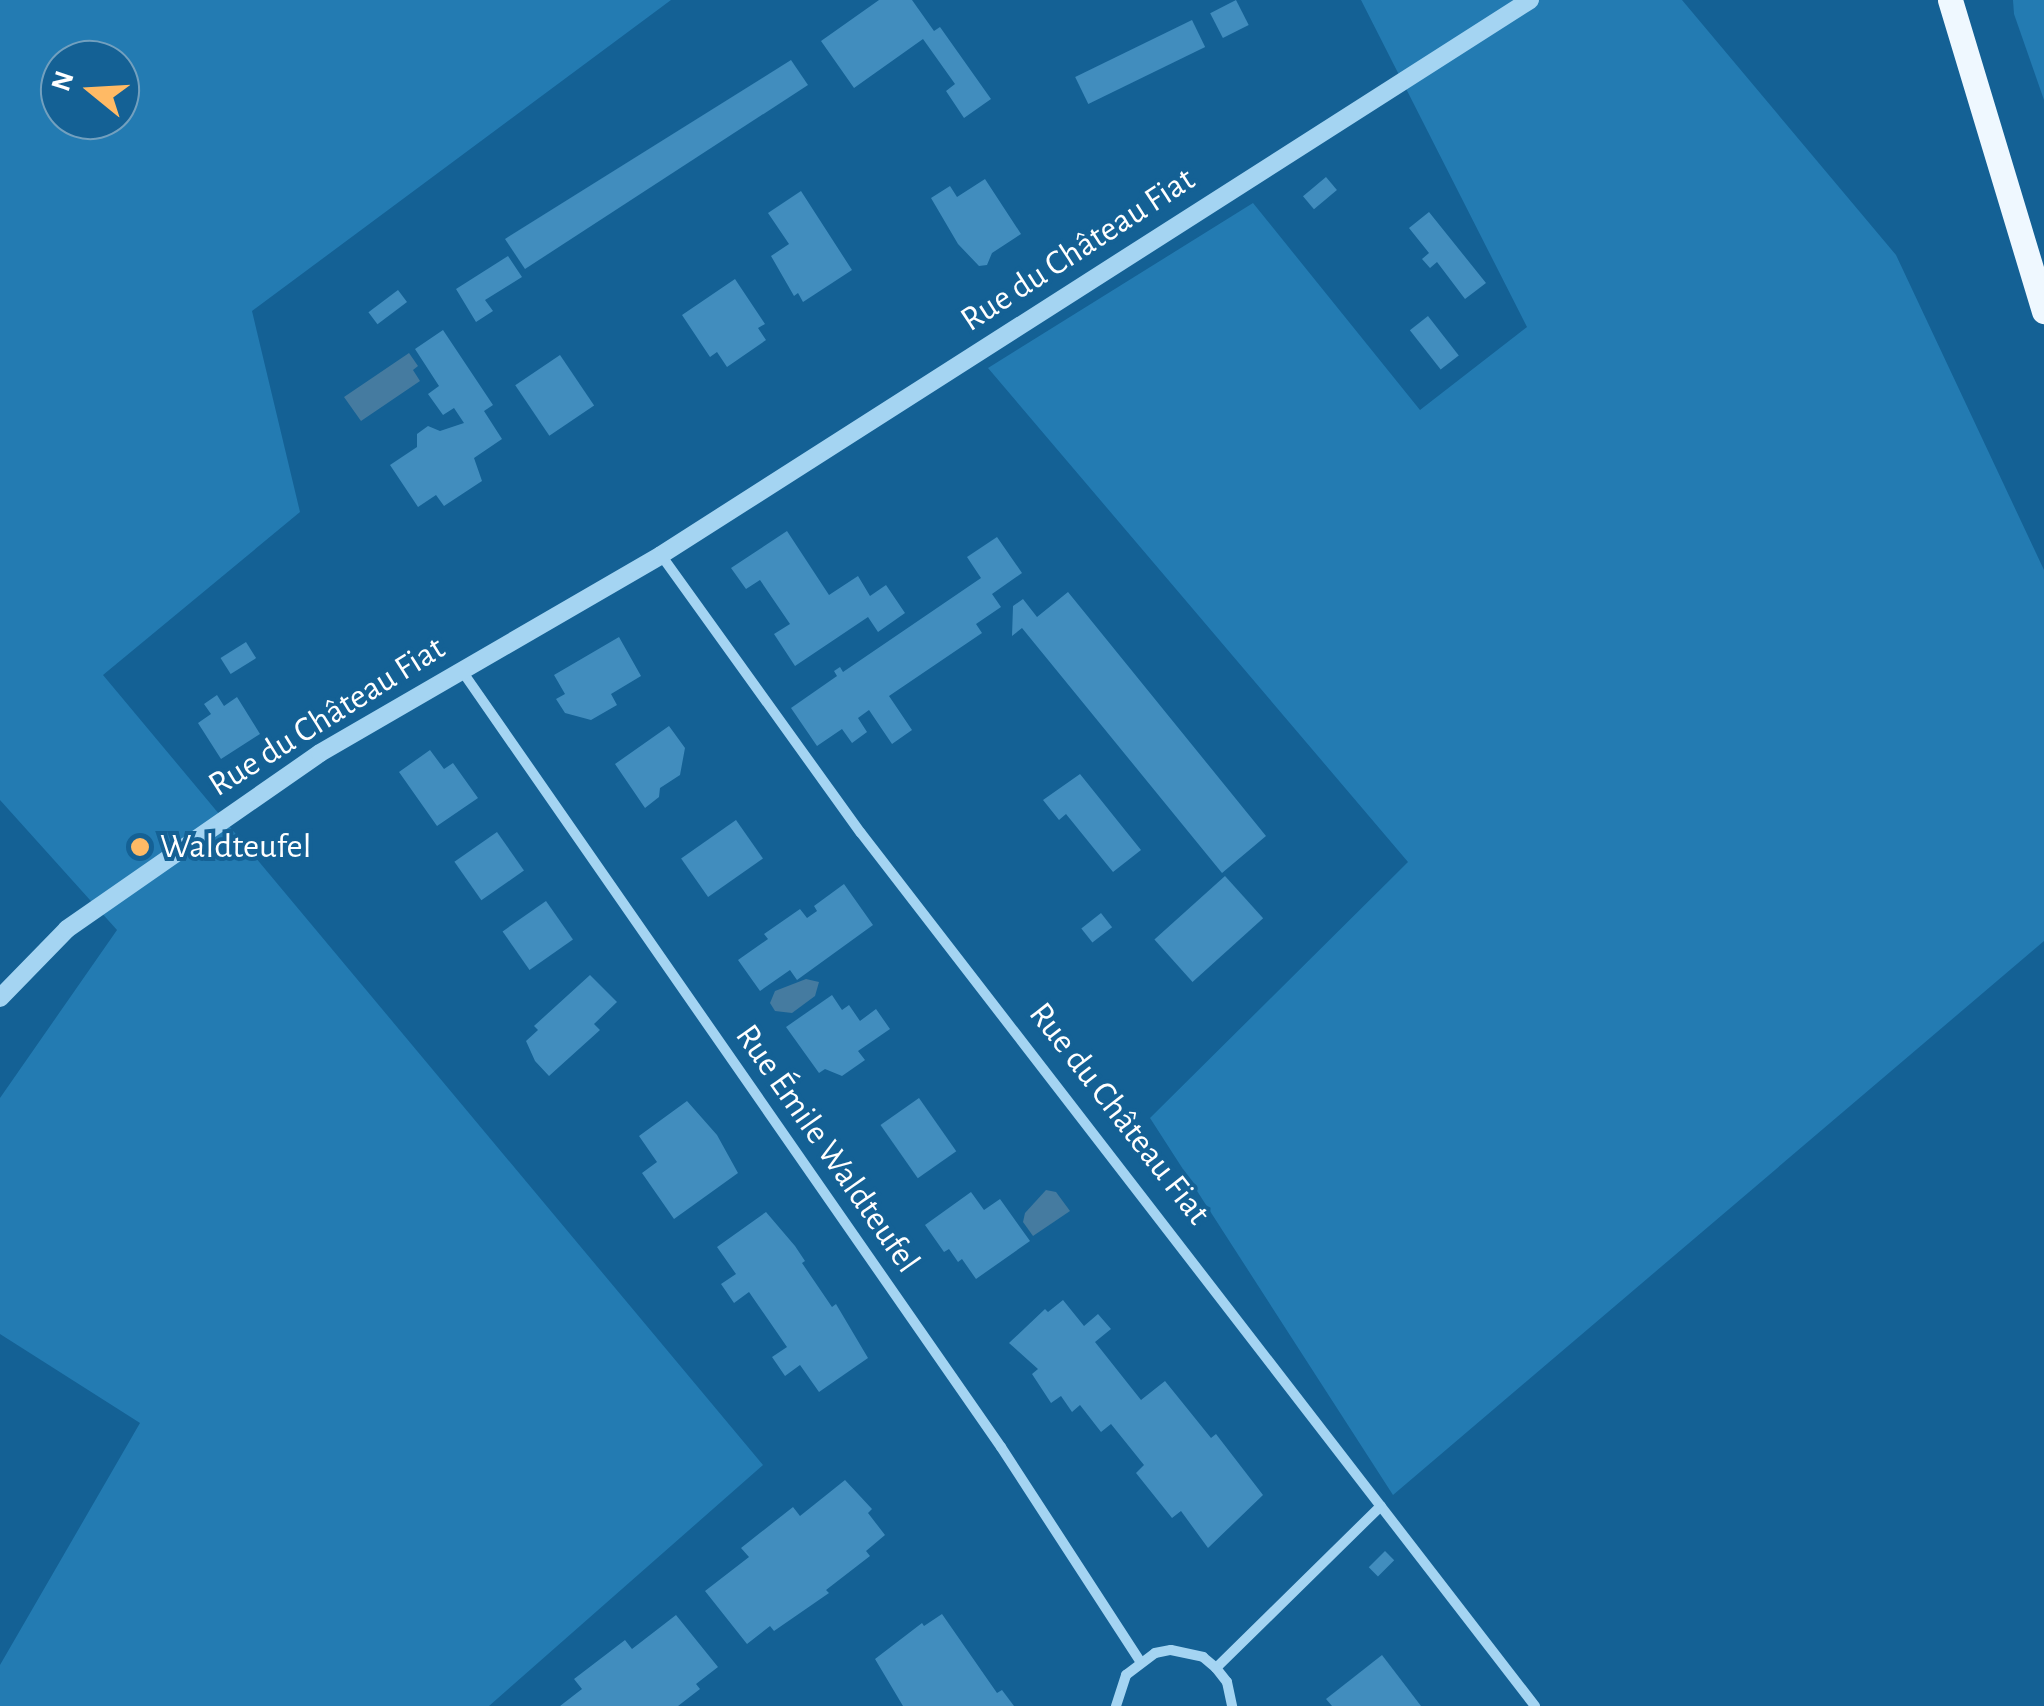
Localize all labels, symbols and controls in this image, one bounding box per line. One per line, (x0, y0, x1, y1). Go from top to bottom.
north arrow (40, 40, 140, 140)
text: N (47, 68, 80, 95)
street label: Rue du Château Fiat (953, 159, 1203, 341)
street label: Rue du Château Fiat (201, 628, 453, 806)
place label: Waldteufel (160, 826, 311, 868)
marker: Waldteufel (129, 836, 151, 858)
street label: Rue du Château Fiat (1019, 995, 1219, 1233)
street label: Rue Émile Waldteufel (726, 1017, 928, 1281)

